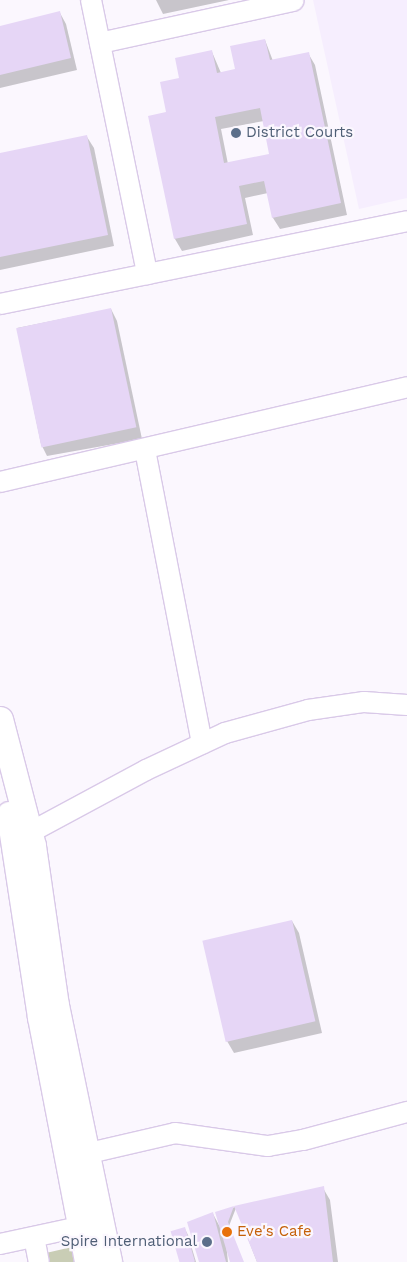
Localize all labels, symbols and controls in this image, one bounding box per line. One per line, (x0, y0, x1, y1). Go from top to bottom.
place label: District Courts (246, 124, 353, 142)
marker: District Courts (230, 127, 242, 139)
place label: Eve's Cafe (237, 1223, 312, 1241)
marker: Eve's Cafe (221, 1226, 233, 1238)
place label: Spire International (61, 1233, 197, 1251)
marker: Spire International (201, 1236, 213, 1248)

